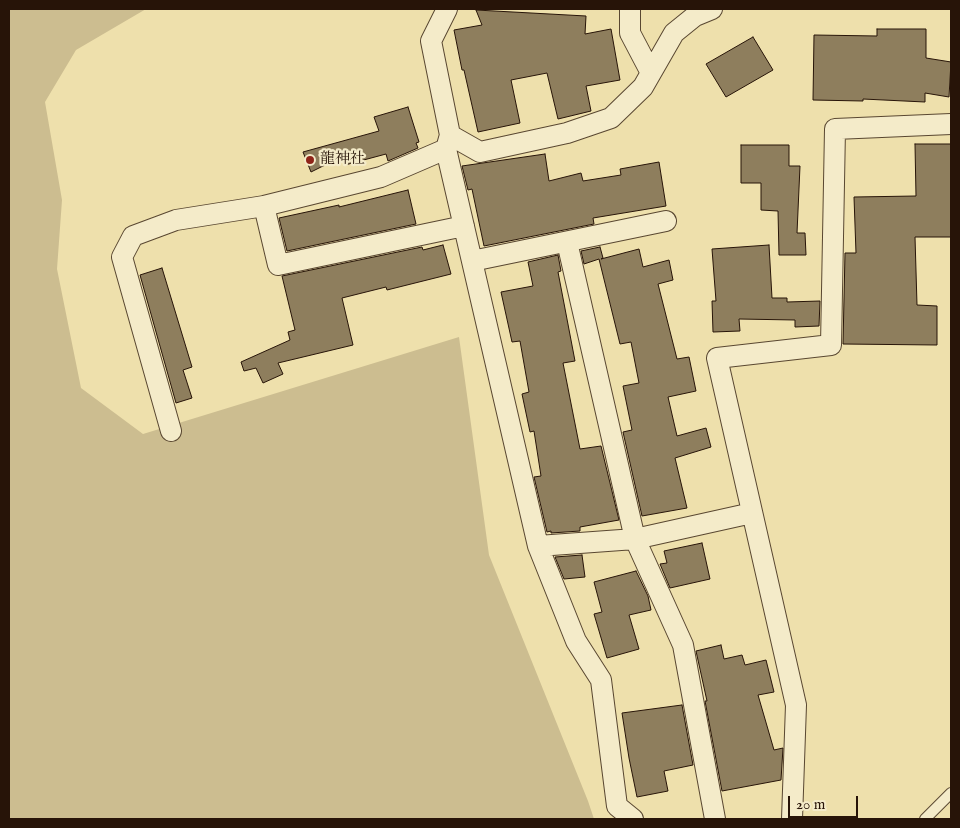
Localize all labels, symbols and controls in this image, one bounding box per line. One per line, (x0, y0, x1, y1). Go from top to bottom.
place label: 龍神社 (320, 151, 365, 169)
marker: 龍神社 (304, 154, 316, 166)
scale bar (790, 786, 860, 818)
text: 20 m (796, 795, 825, 814)

